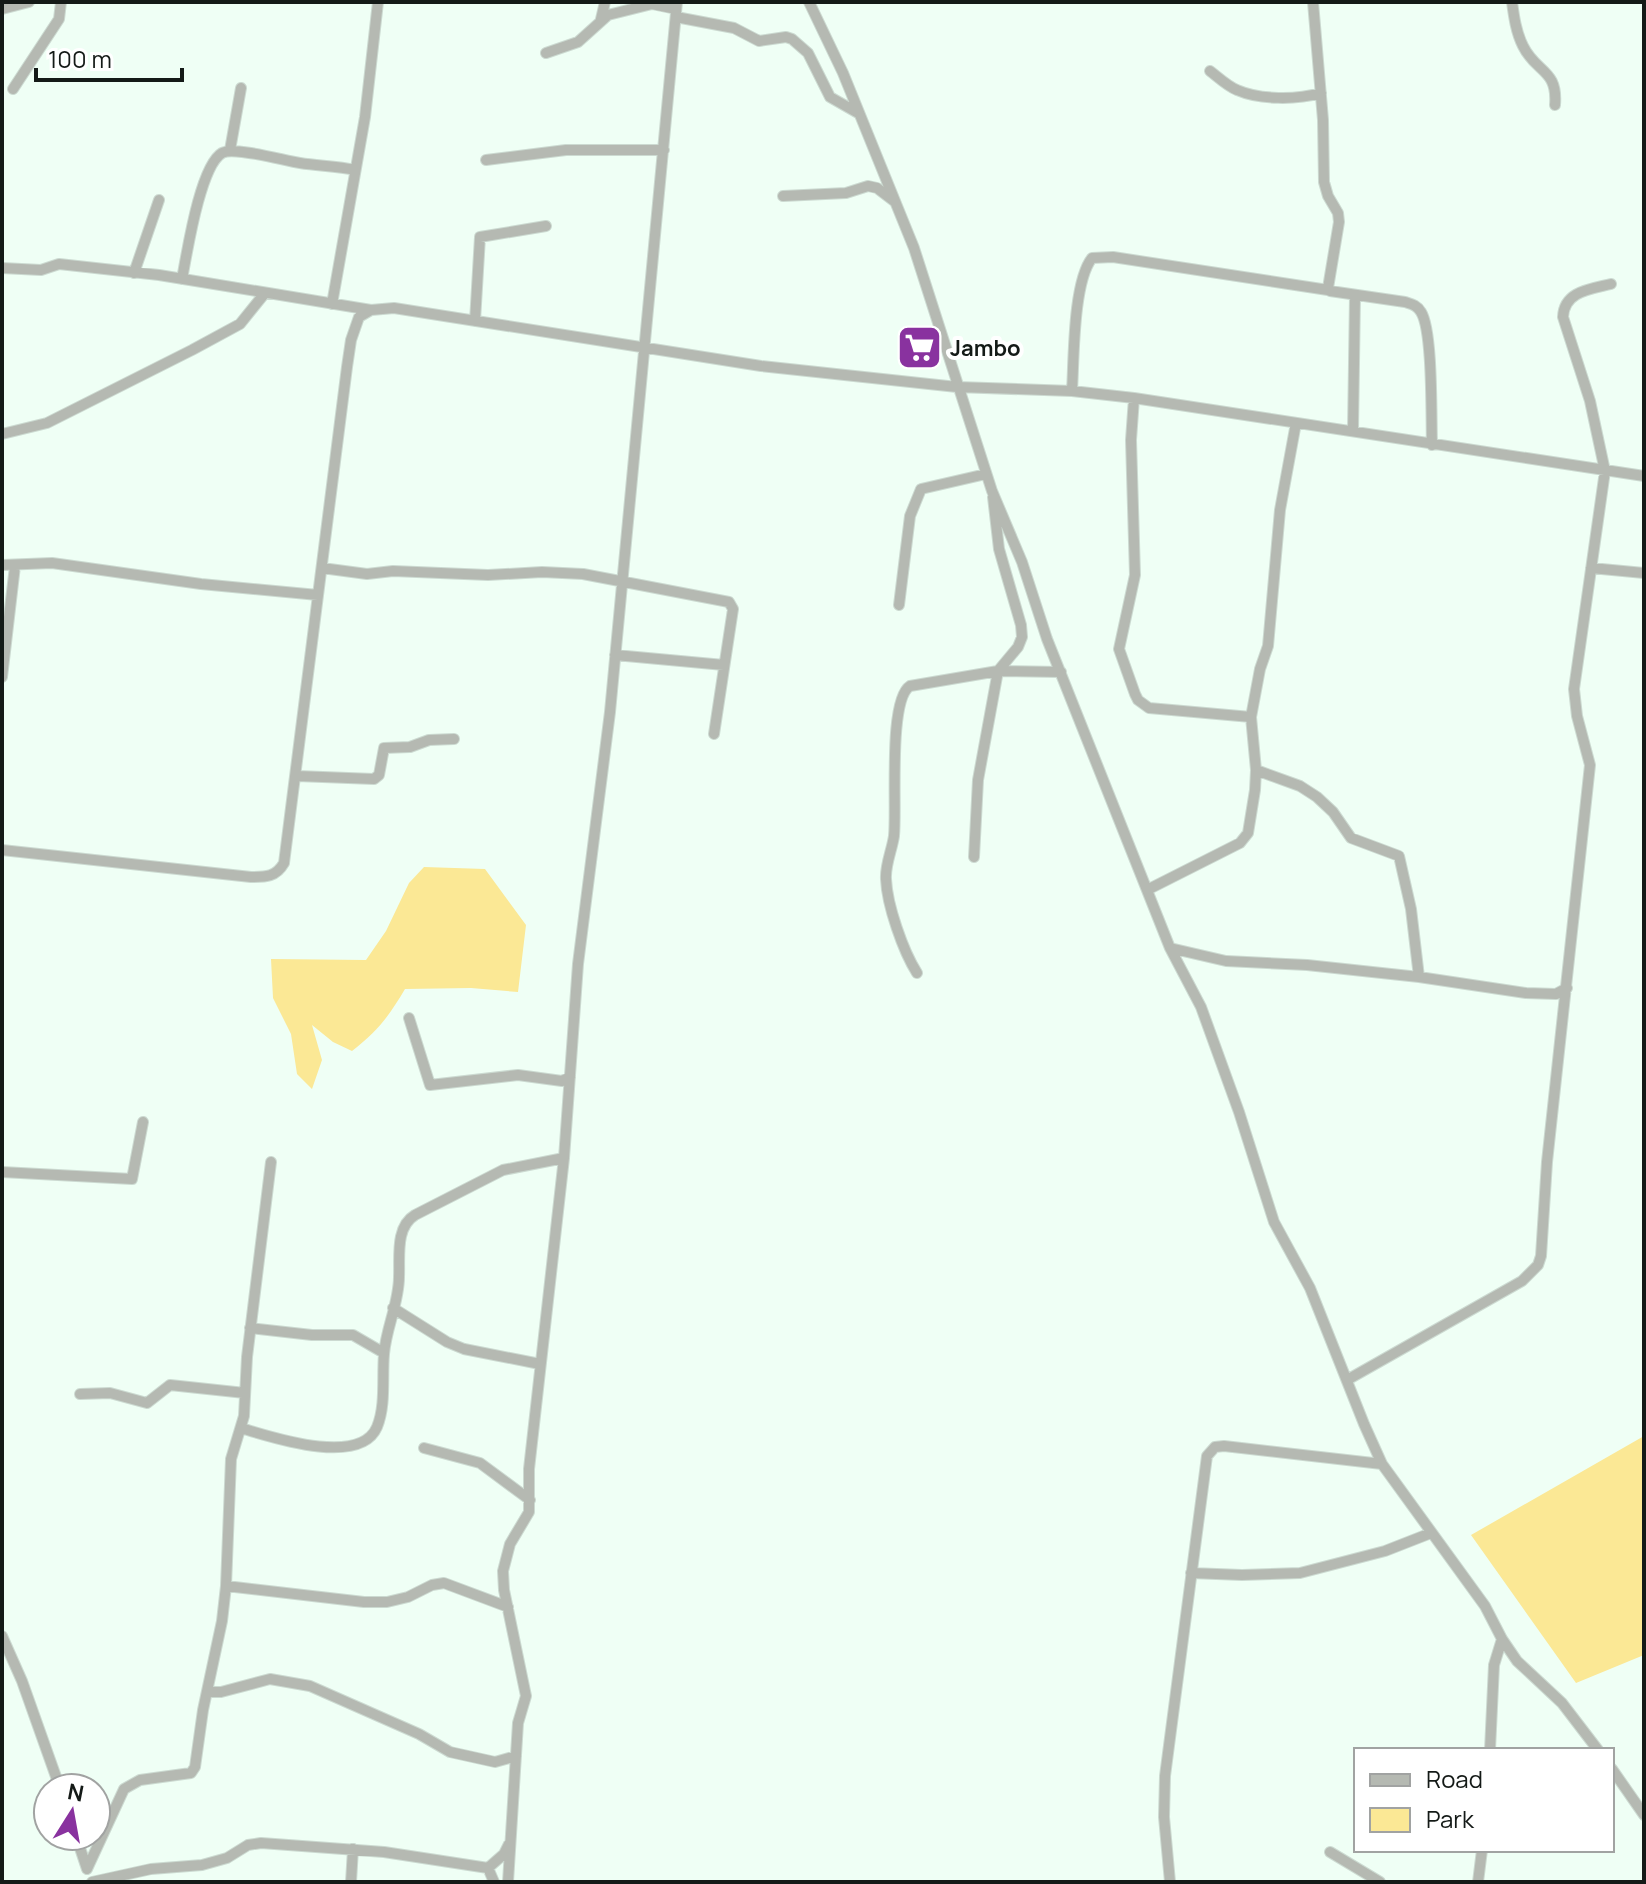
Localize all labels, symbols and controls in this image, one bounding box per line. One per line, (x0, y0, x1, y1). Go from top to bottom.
scale bar (36, 32, 182, 82)
text: 100 m (48, 42, 112, 75)
supermarket icon: Jambo (895, 324, 943, 372)
place label: Jambo (950, 333, 1021, 363)
legend (1354, 1748, 1614, 1852)
text: Road (1426, 1762, 1483, 1795)
north arrow (32, 1772, 112, 1852)
text: N (65, 1776, 86, 1809)
text: Park (1426, 1802, 1475, 1835)

